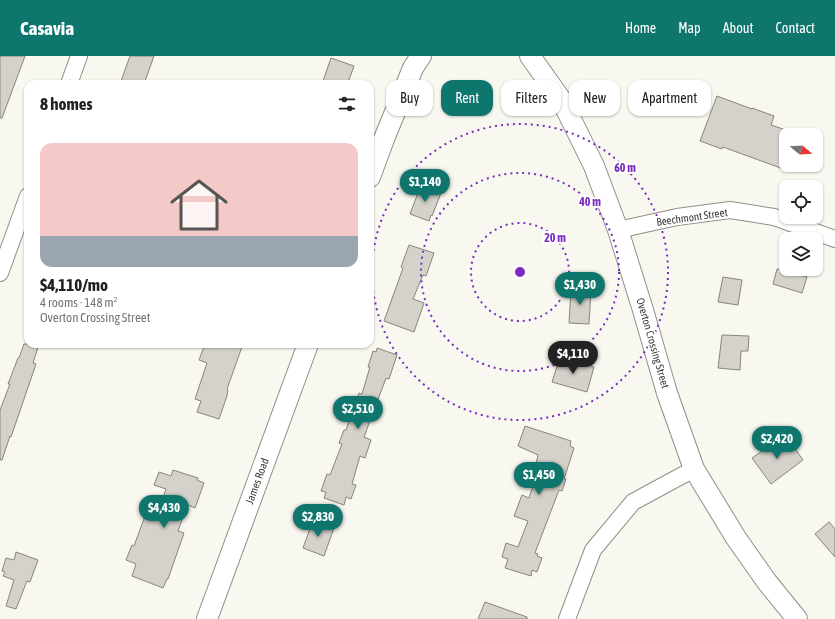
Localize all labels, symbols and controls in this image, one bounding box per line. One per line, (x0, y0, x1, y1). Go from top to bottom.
text: Casavia (20, 17, 74, 39)
text: Home (625, 20, 656, 36)
text: Map (678, 20, 701, 36)
text: About (723, 20, 754, 36)
text: Contact (776, 20, 815, 36)
chip: Buy (386, 80, 433, 116)
chip: Rent (441, 80, 493, 116)
chip: Filters (501, 80, 561, 116)
chip: New (569, 80, 620, 116)
chip: Apartment (628, 80, 711, 116)
icon: filters (336, 93, 358, 115)
text: 8 homes (40, 94, 93, 114)
north arrow (779, 128, 823, 172)
map controls (779, 128, 823, 276)
text: 60 m (614, 161, 636, 175)
icon: home (163, 169, 235, 241)
pin: $1,140 (392, 169, 458, 203)
text: $1,140 (409, 174, 441, 189)
button: locate (779, 180, 823, 224)
text: 40 m (578, 195, 601, 209)
street label: Beechmont Street (656, 206, 728, 228)
text: 20 m (544, 231, 566, 245)
button: layers (779, 232, 823, 276)
centre of rings (513, 265, 527, 279)
pin: $1,430 (547, 272, 613, 306)
text: $4,110/mo (40, 275, 108, 295)
text: $1,430 (564, 277, 596, 292)
text: 4 rooms · 148 m² (40, 295, 117, 310)
street label: Overton Crossing Street (634, 296, 672, 390)
text: Overton Crossing Street (40, 310, 150, 325)
pin: $4,110 (540, 341, 606, 375)
text: $4,110 (557, 346, 589, 361)
pin: $2,510 (325, 396, 391, 430)
text: $2,510 (342, 401, 374, 416)
pin: $2,420 (744, 426, 810, 460)
text: $2,420 (761, 431, 793, 446)
street label: James Road (243, 456, 271, 506)
pin: $1,450 (506, 462, 572, 496)
text: $1,450 (523, 467, 555, 482)
pin: $4,430 (131, 495, 197, 529)
text: $4,430 (148, 500, 180, 515)
pin: $2,830 (285, 504, 351, 538)
text: $2,830 (302, 509, 334, 524)

